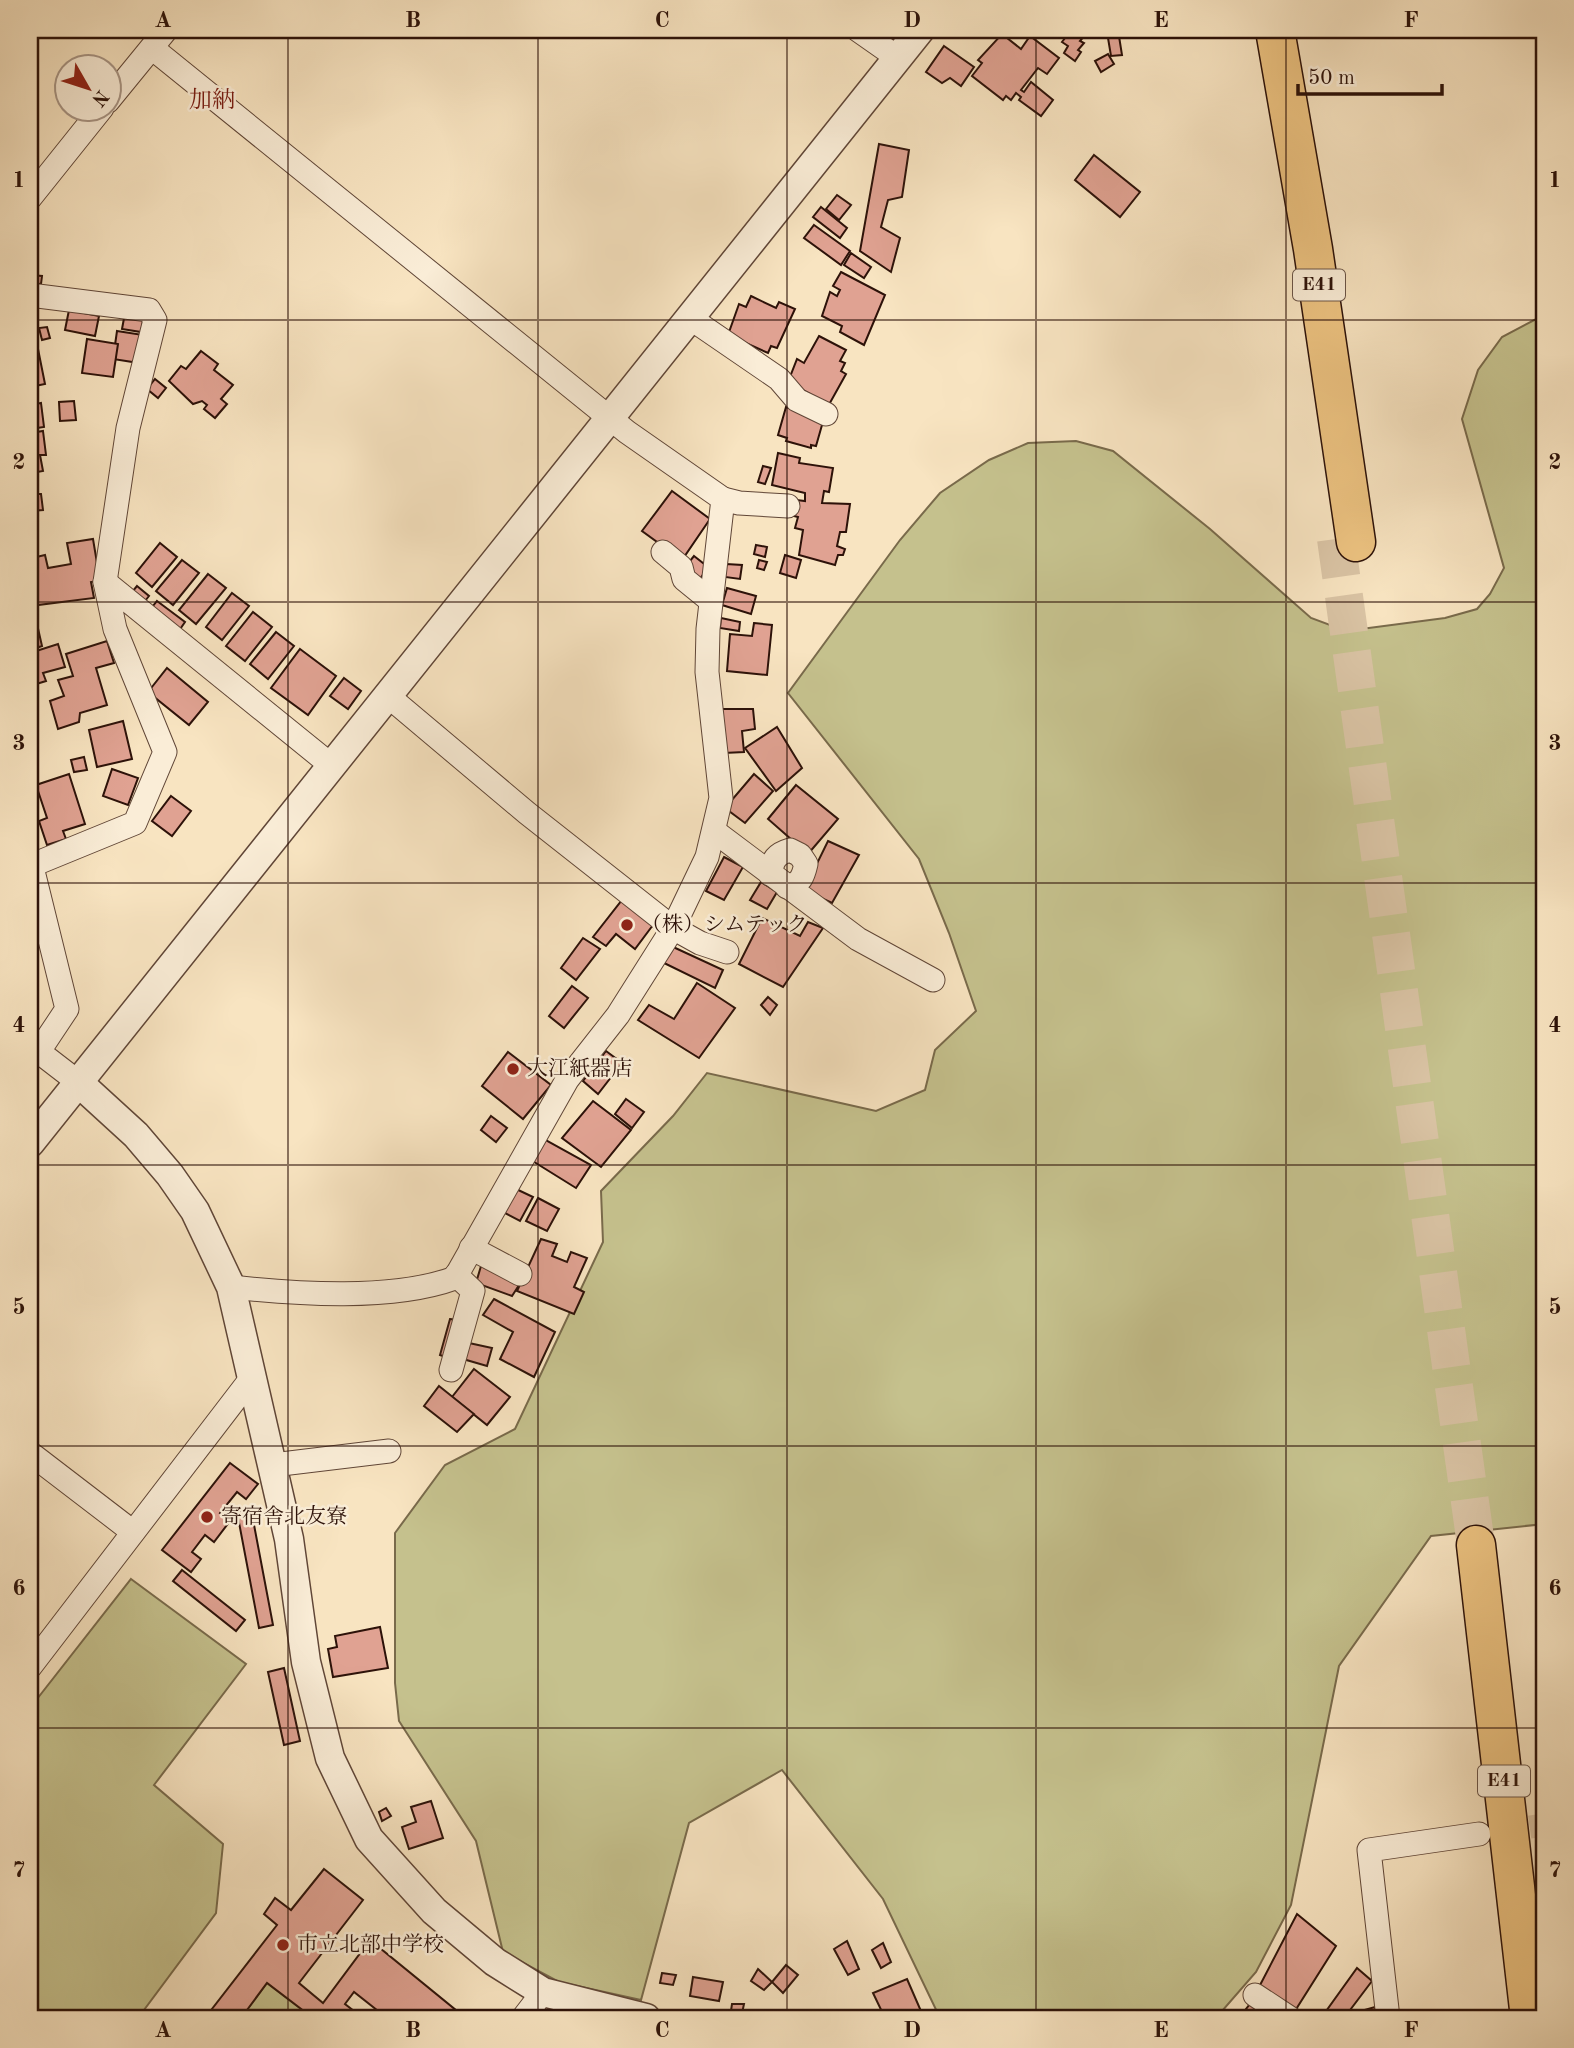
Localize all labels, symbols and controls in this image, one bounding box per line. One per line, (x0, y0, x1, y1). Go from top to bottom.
text: A (154, 9, 172, 32)
text: B (405, 9, 421, 32)
text: C (654, 9, 670, 32)
text: D (903, 9, 921, 32)
text: E (1153, 9, 1169, 32)
text: F (1403, 9, 1419, 32)
north arrow (52, 52, 122, 122)
scale bar (1298, 52, 1441, 96)
text: 50 m (1308, 68, 1355, 89)
text: N (87, 86, 111, 109)
district label: 加納 (189, 87, 235, 112)
text: 1 (12, 169, 26, 192)
text: 1 (1548, 169, 1562, 192)
road number: E41 (1293, 270, 1345, 300)
text: 2 (12, 451, 26, 474)
text: 2 (1548, 451, 1562, 474)
text: 3 (12, 732, 26, 755)
text: 3 (1548, 732, 1562, 755)
place label: （株）シムテック (641, 913, 808, 936)
marker: （株）シムテック (619, 917, 635, 933)
text: 4 (12, 1014, 26, 1037)
text: 4 (1548, 1014, 1562, 1037)
place label: 大江紙器店 (527, 1057, 632, 1080)
marker: 大江紙器店 (505, 1061, 521, 1077)
text: 5 (12, 1296, 26, 1319)
text: 5 (1548, 1296, 1562, 1319)
place label: 寄宿舎北友寮 (221, 1504, 347, 1528)
marker: 寄宿舎北友寮 (199, 1509, 215, 1525)
text: 6 (12, 1577, 26, 1600)
text: 6 (1548, 1577, 1562, 1600)
road number: E41 (1478, 1765, 1530, 1796)
text: 7 (12, 1859, 26, 1882)
text: 7 (1548, 1859, 1562, 1882)
place label: 市立北部中学校 (297, 1933, 444, 1956)
marker: 市立北部中学校 (275, 1937, 291, 1953)
text: A (154, 2019, 172, 2042)
text: B (405, 2019, 421, 2042)
text: C (654, 2019, 670, 2042)
text: D (903, 2019, 921, 2042)
text: E (1153, 2019, 1169, 2042)
text: F (1403, 2019, 1419, 2042)

